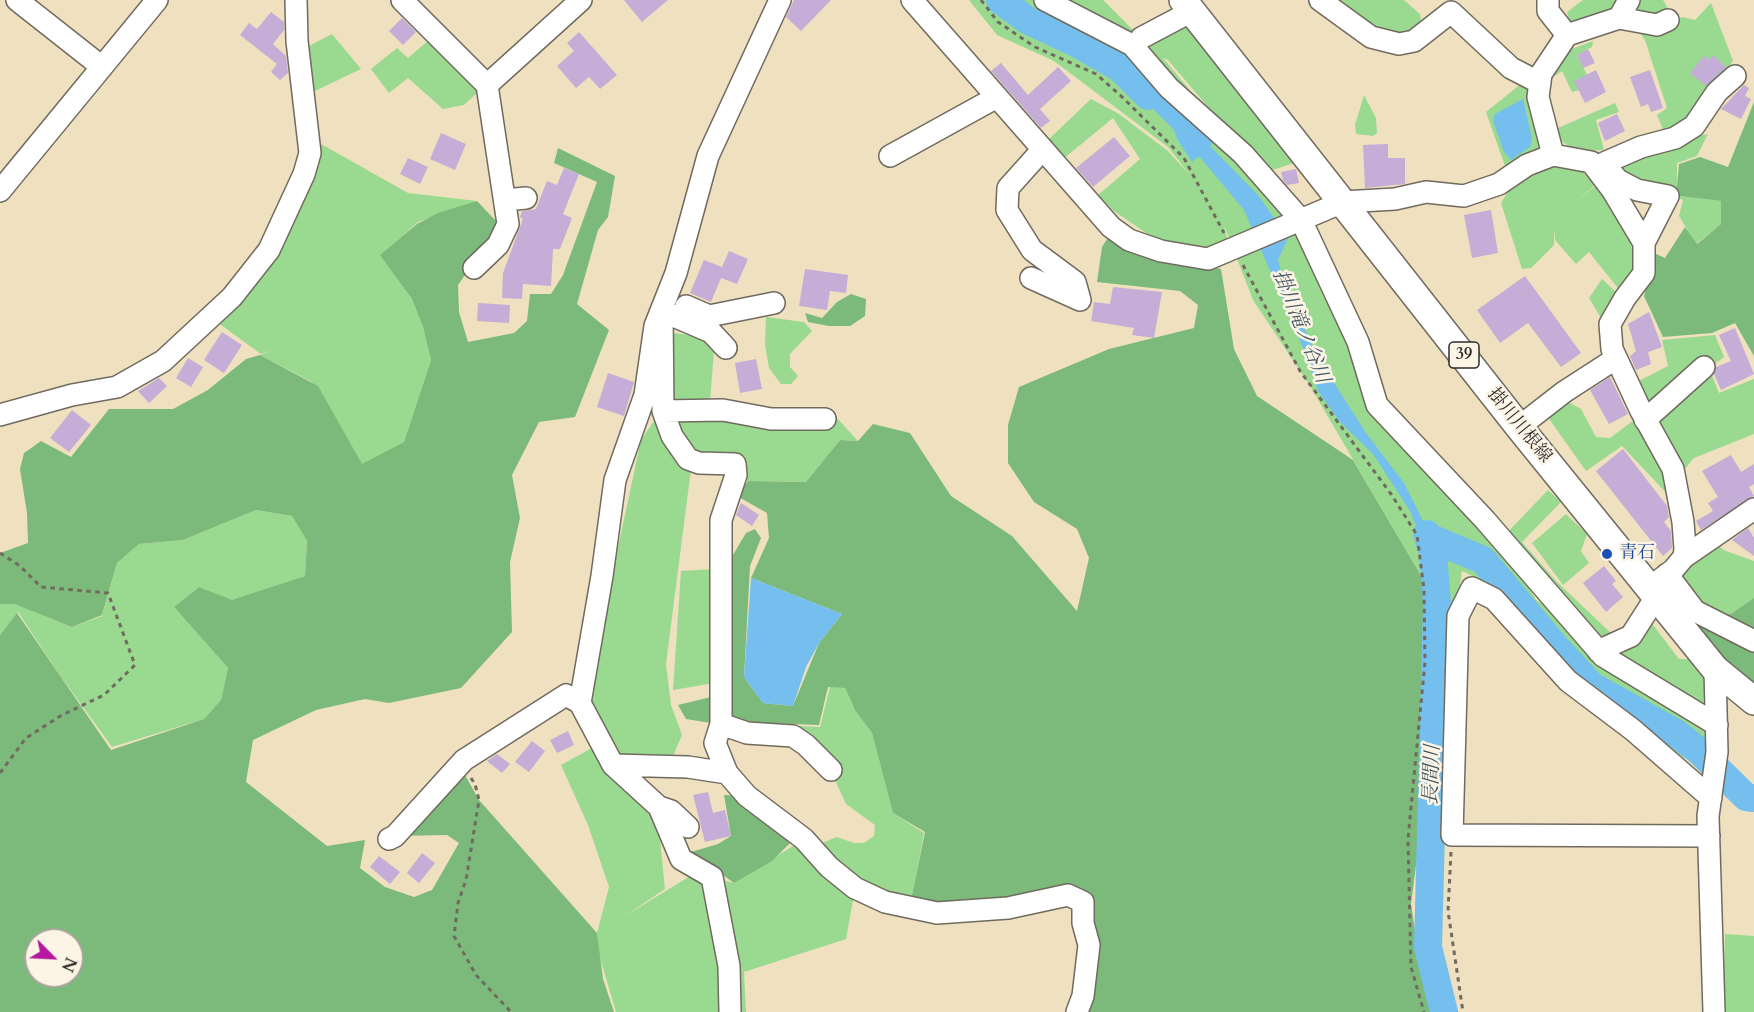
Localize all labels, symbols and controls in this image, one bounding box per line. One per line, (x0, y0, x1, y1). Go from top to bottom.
water label: 掛川滝ノ谷川 (1266, 267, 1334, 387)
road number: 39 (1449, 342, 1479, 368)
street label: 掛川川根線 (1482, 384, 1556, 468)
place label: 青石 (1619, 543, 1655, 565)
marker: 青石 (1600, 547, 1614, 561)
water label: 長間川 (1420, 745, 1446, 805)
north arrow (24, 928, 84, 988)
text: N (56, 954, 81, 975)

